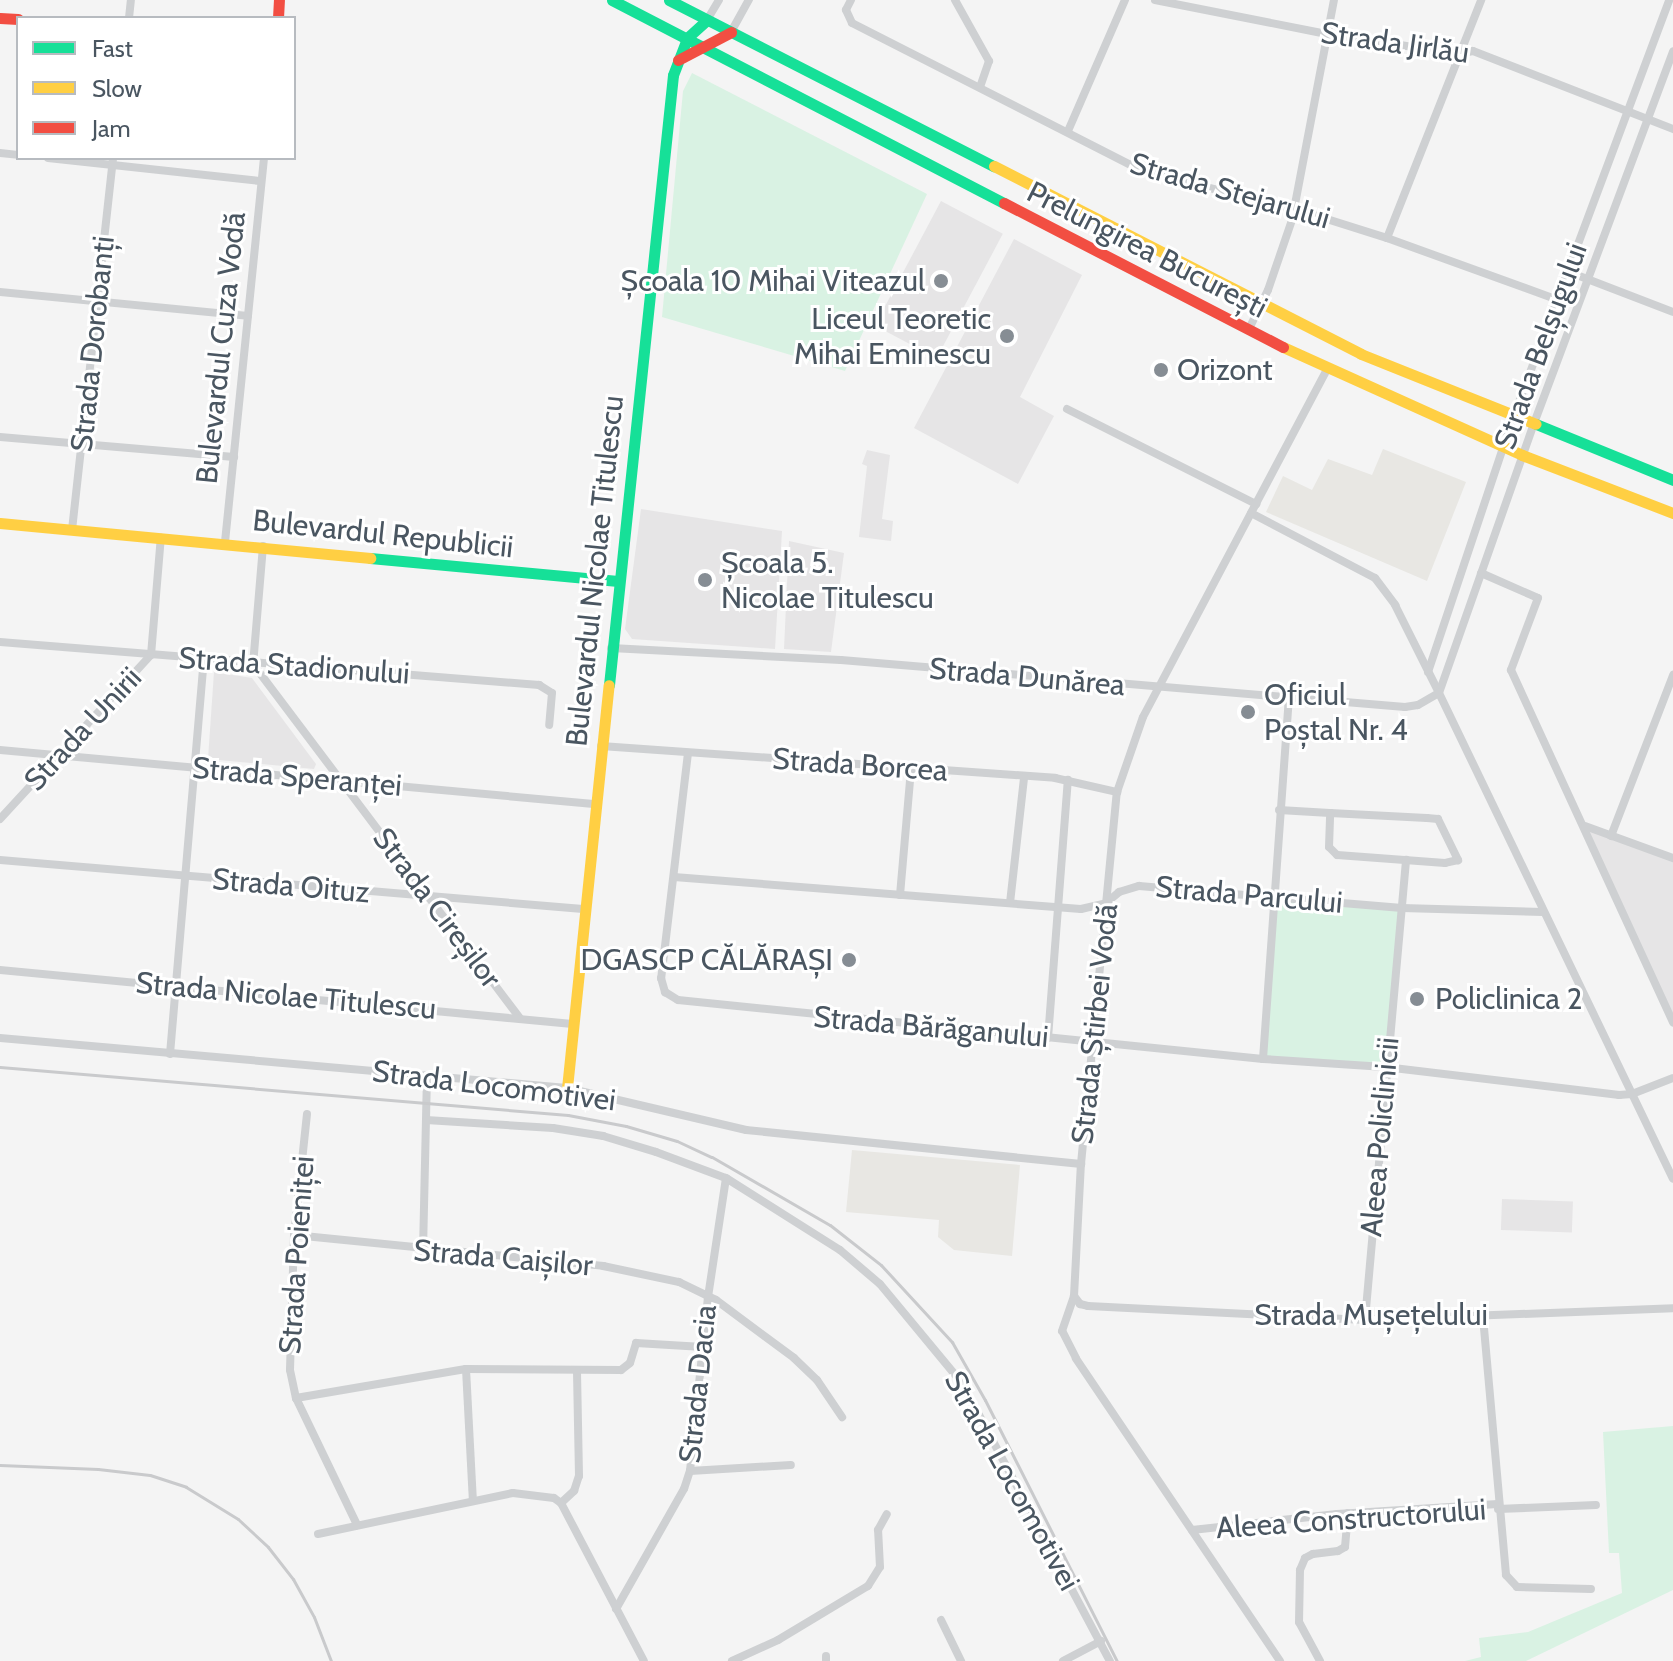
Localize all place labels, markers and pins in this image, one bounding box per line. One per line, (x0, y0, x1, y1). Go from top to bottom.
place label: Școala 10 Mihai Viteazul (621, 263, 925, 299)
marker: Școala 10 Mihai Viteazul (932, 272, 950, 290)
place label: Liceul Teoretic Mihai Eminescu (794, 301, 991, 372)
marker: Liceul Teoretic Mihai Eminescu (998, 327, 1016, 345)
place label: Orizont (1177, 352, 1273, 388)
marker: Orizont (1152, 361, 1170, 379)
place label: Școala 5. Nicolae Titulescu (721, 545, 934, 616)
marker: Școala 5. Nicolae Titulescu (696, 571, 714, 589)
place label: Oficiul Poștal Nr. 4 (1264, 677, 1408, 748)
marker: Oficiul Poștal Nr. 4 (1239, 703, 1257, 721)
place label: DGASCP CĂLĂRAȘI (580, 942, 833, 978)
marker: DGASCP CĂLĂRAȘI (840, 951, 858, 969)
place label: Policlinica 2 (1435, 981, 1582, 1017)
marker: Policlinica 2 (1406, 988, 1428, 1010)

